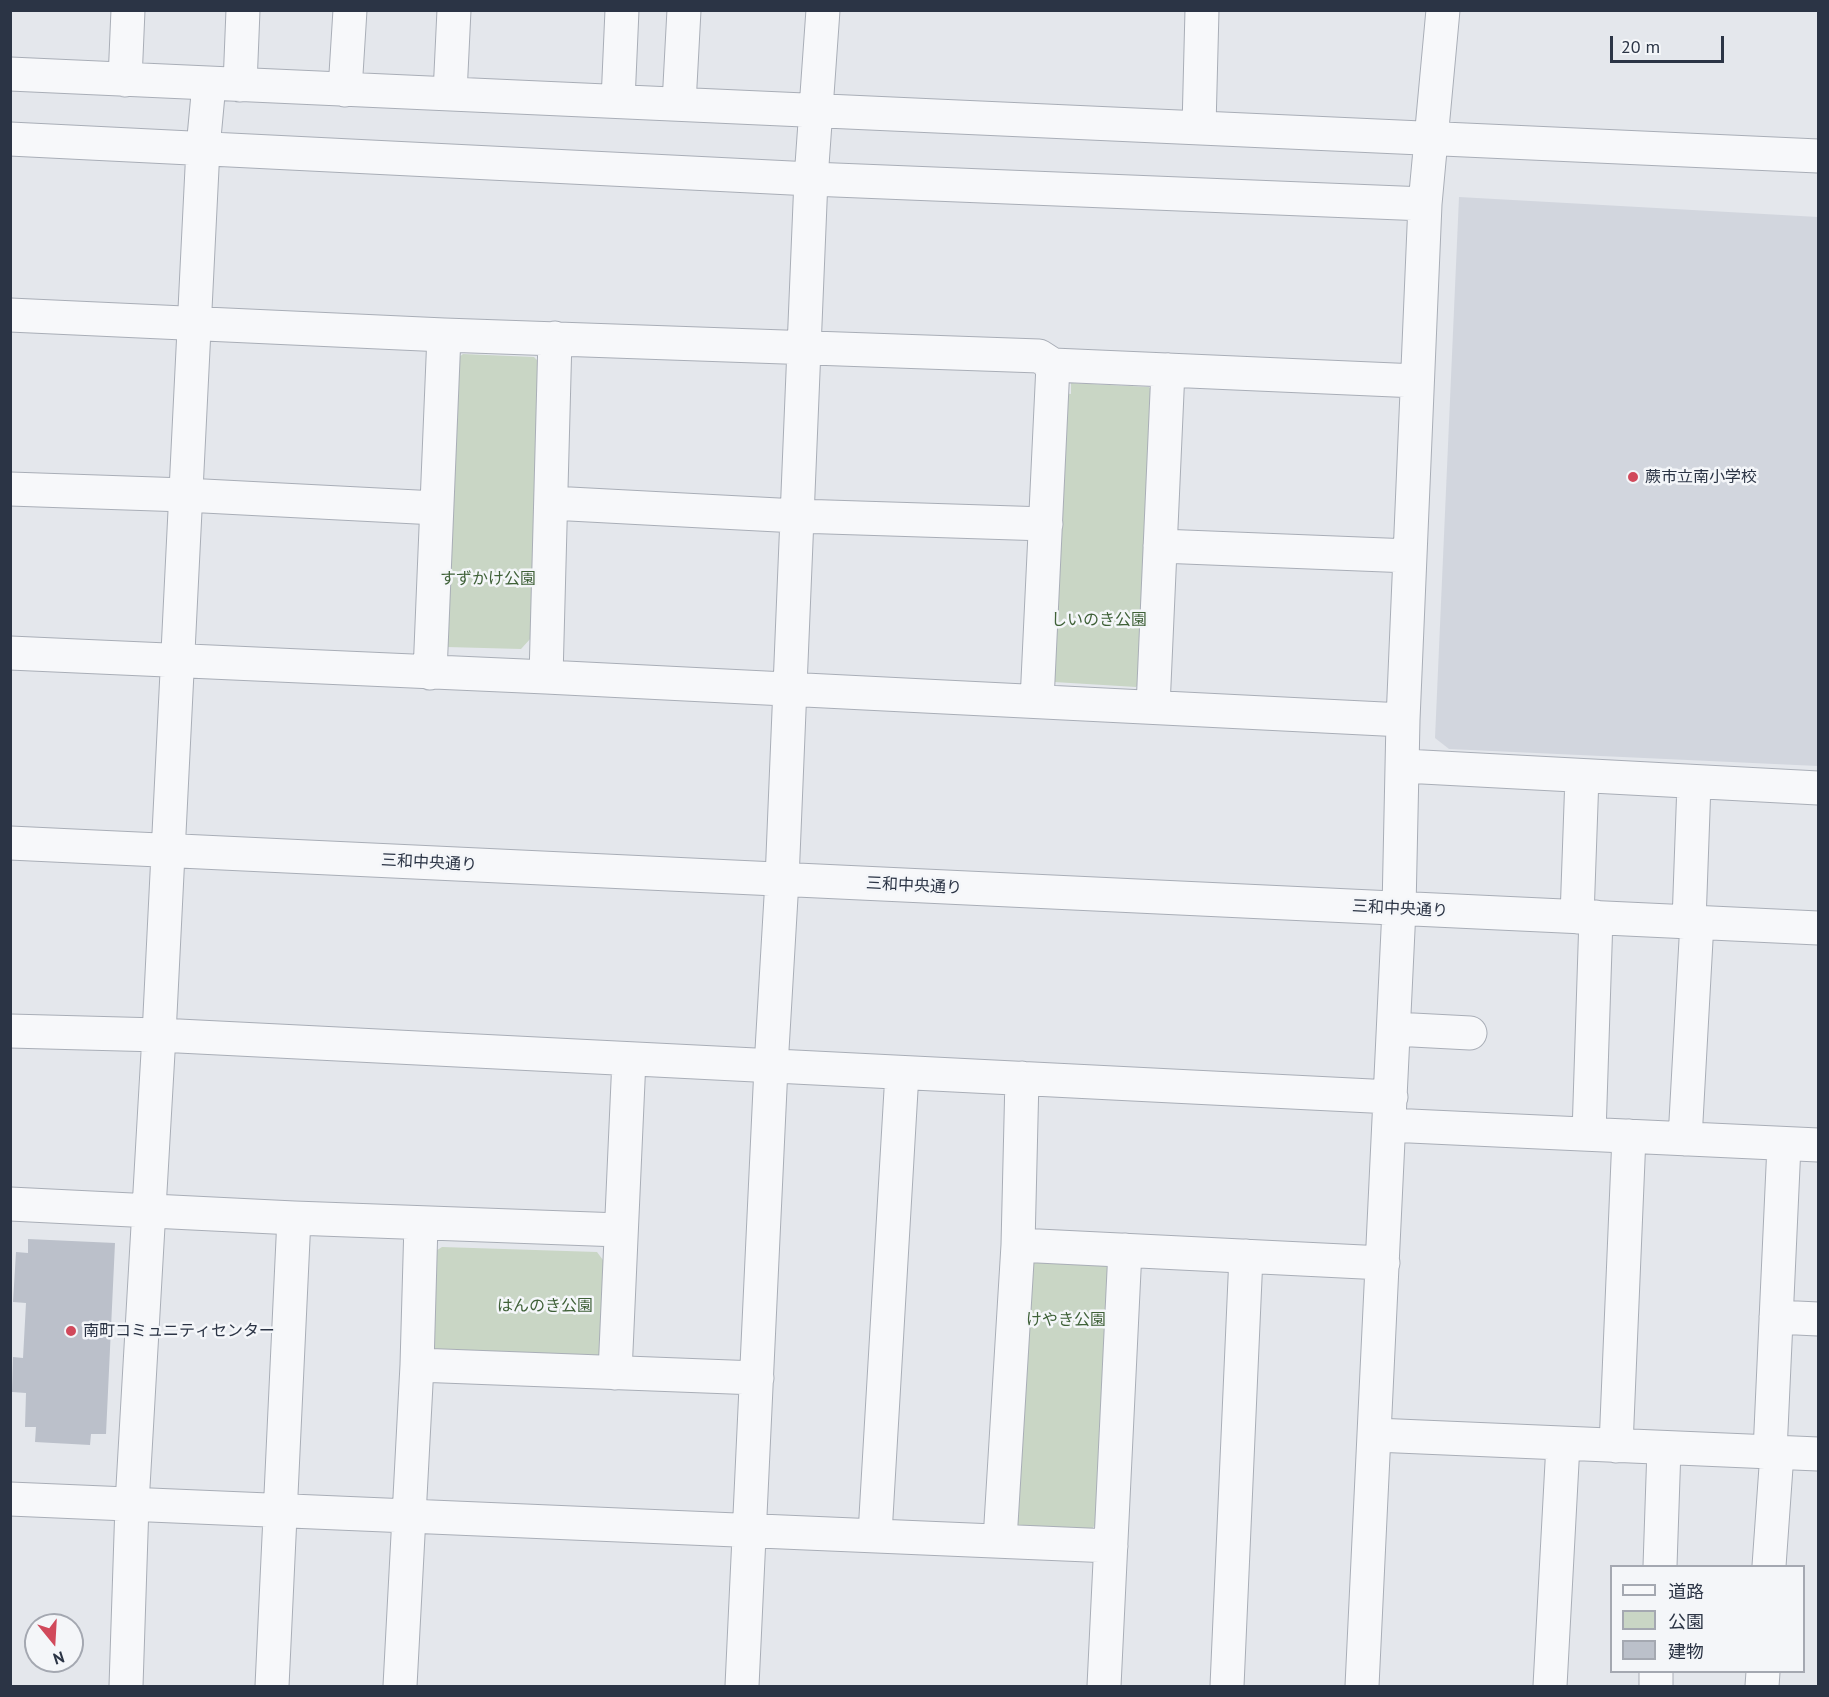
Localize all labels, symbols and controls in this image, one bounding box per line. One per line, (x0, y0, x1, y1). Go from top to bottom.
scale bar (1613, 24, 1727, 62)
text: 20 m (1621, 35, 1660, 58)
place label: 蕨市立南小学校 (1645, 467, 1757, 487)
marker: 蕨市立南小学校 (1626, 470, 1640, 484)
park label: すずかけ公園 (440, 569, 536, 589)
park label: しいのき公園 (1051, 610, 1147, 630)
street label: 三和中央通り (381, 851, 477, 875)
street label: 三和中央通り (866, 874, 962, 898)
street label: 三和中央通り (1352, 897, 1448, 921)
park label: はんのき公園 (497, 1296, 593, 1316)
park label: けやき公園 (1026, 1310, 1106, 1330)
place label: 南町コミュニティセンター (83, 1321, 275, 1341)
marker: 南町コミュニティセンター (64, 1324, 78, 1338)
legend (1610, 1565, 1805, 1673)
text: 道路 (1668, 1580, 1704, 1603)
text: 公園 (1668, 1610, 1704, 1633)
north arrow (24, 1613, 84, 1673)
text: 建物 (1668, 1640, 1704, 1663)
text: N (51, 1647, 67, 1669)

